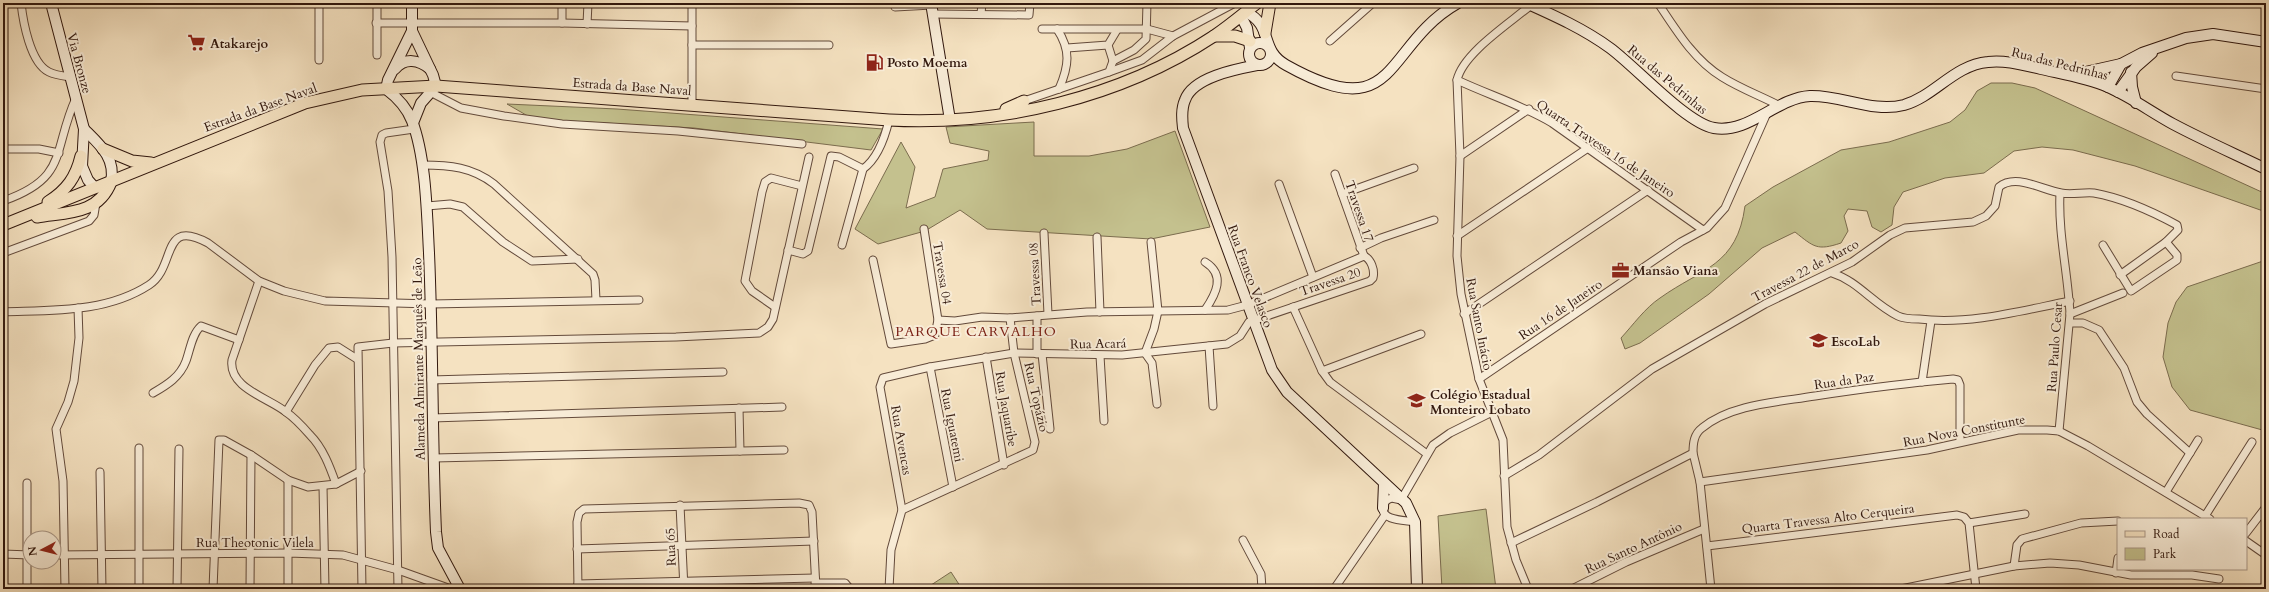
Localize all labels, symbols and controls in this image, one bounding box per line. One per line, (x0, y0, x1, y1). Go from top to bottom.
street label: Via Bronze (62, 31, 96, 96)
supermarket icon: Atakarejo (187, 33, 207, 53)
place label: Atakarejo (210, 35, 269, 53)
street label: Rua das Pedrinhas (1624, 41, 1711, 118)
street label: Rua das Pedrinhas (2010, 43, 2110, 85)
fuel station icon: Posto Moema (864, 52, 884, 72)
place label: Posto Moema (887, 54, 968, 72)
street label: Estrada da Base Naval (572, 74, 693, 100)
street label: Estrada da Base Naval (201, 79, 320, 137)
street label: Quarta Travessa 16 de Janeiro (1532, 96, 1678, 202)
street label: Travessa 17 (1340, 178, 1378, 245)
street label: Rua Franco Velasco (1223, 222, 1277, 330)
street label: Travessa 22 de Marco (1749, 235, 1862, 307)
street label: Travessa 04 (928, 240, 956, 306)
street label: Travessa 08 (1024, 242, 1046, 306)
street label: Alameda Almirante Marquês de Leão (408, 257, 430, 461)
office icon: Mansão Viana (1610, 260, 1630, 280)
place label: Mansão Viana (1633, 262, 1719, 280)
street label: Travessa 20 (1297, 263, 1364, 301)
street label: Rua 16 de Janeiro (1515, 275, 1606, 344)
street label: Rua Santo Inácio (1461, 277, 1497, 372)
street label: Rua Paulo Cesar (2043, 301, 2067, 393)
district label: PARQUE CARVALHO (895, 322, 1057, 341)
school or university icon: EscoLab (1808, 331, 1828, 351)
place label: EscoLab (1831, 333, 1880, 351)
street label: Rua Acará (1070, 335, 1127, 353)
street label: Rua Topázio (1019, 361, 1053, 434)
street label: Rua da Paz (1813, 368, 1875, 394)
street label: Rua Jaquaribe (991, 370, 1022, 448)
place label: Colégio Estadual Monteiro Lobato (1430, 386, 1531, 419)
street label: Rua Iguatemi (936, 387, 968, 464)
school or university icon: Colégio Estadual Monteiro Lobato (1407, 391, 1427, 411)
street label: Rua Avencas (886, 404, 916, 476)
street label: Rua Nova Constitunte (1902, 410, 2027, 452)
street label: Quarta Travessa Alto Cerqueira (1741, 499, 1916, 539)
street label: Rua Santo Antônio (1582, 518, 1685, 578)
legend (2117, 518, 2247, 570)
text: Road (2153, 526, 2180, 542)
street label: Rua 65 (661, 527, 681, 567)
north arrow (22, 530, 62, 570)
street label: Rua Theotonic Vilela (196, 534, 314, 552)
text: N (24, 545, 41, 557)
text: Park (2153, 546, 2177, 562)

